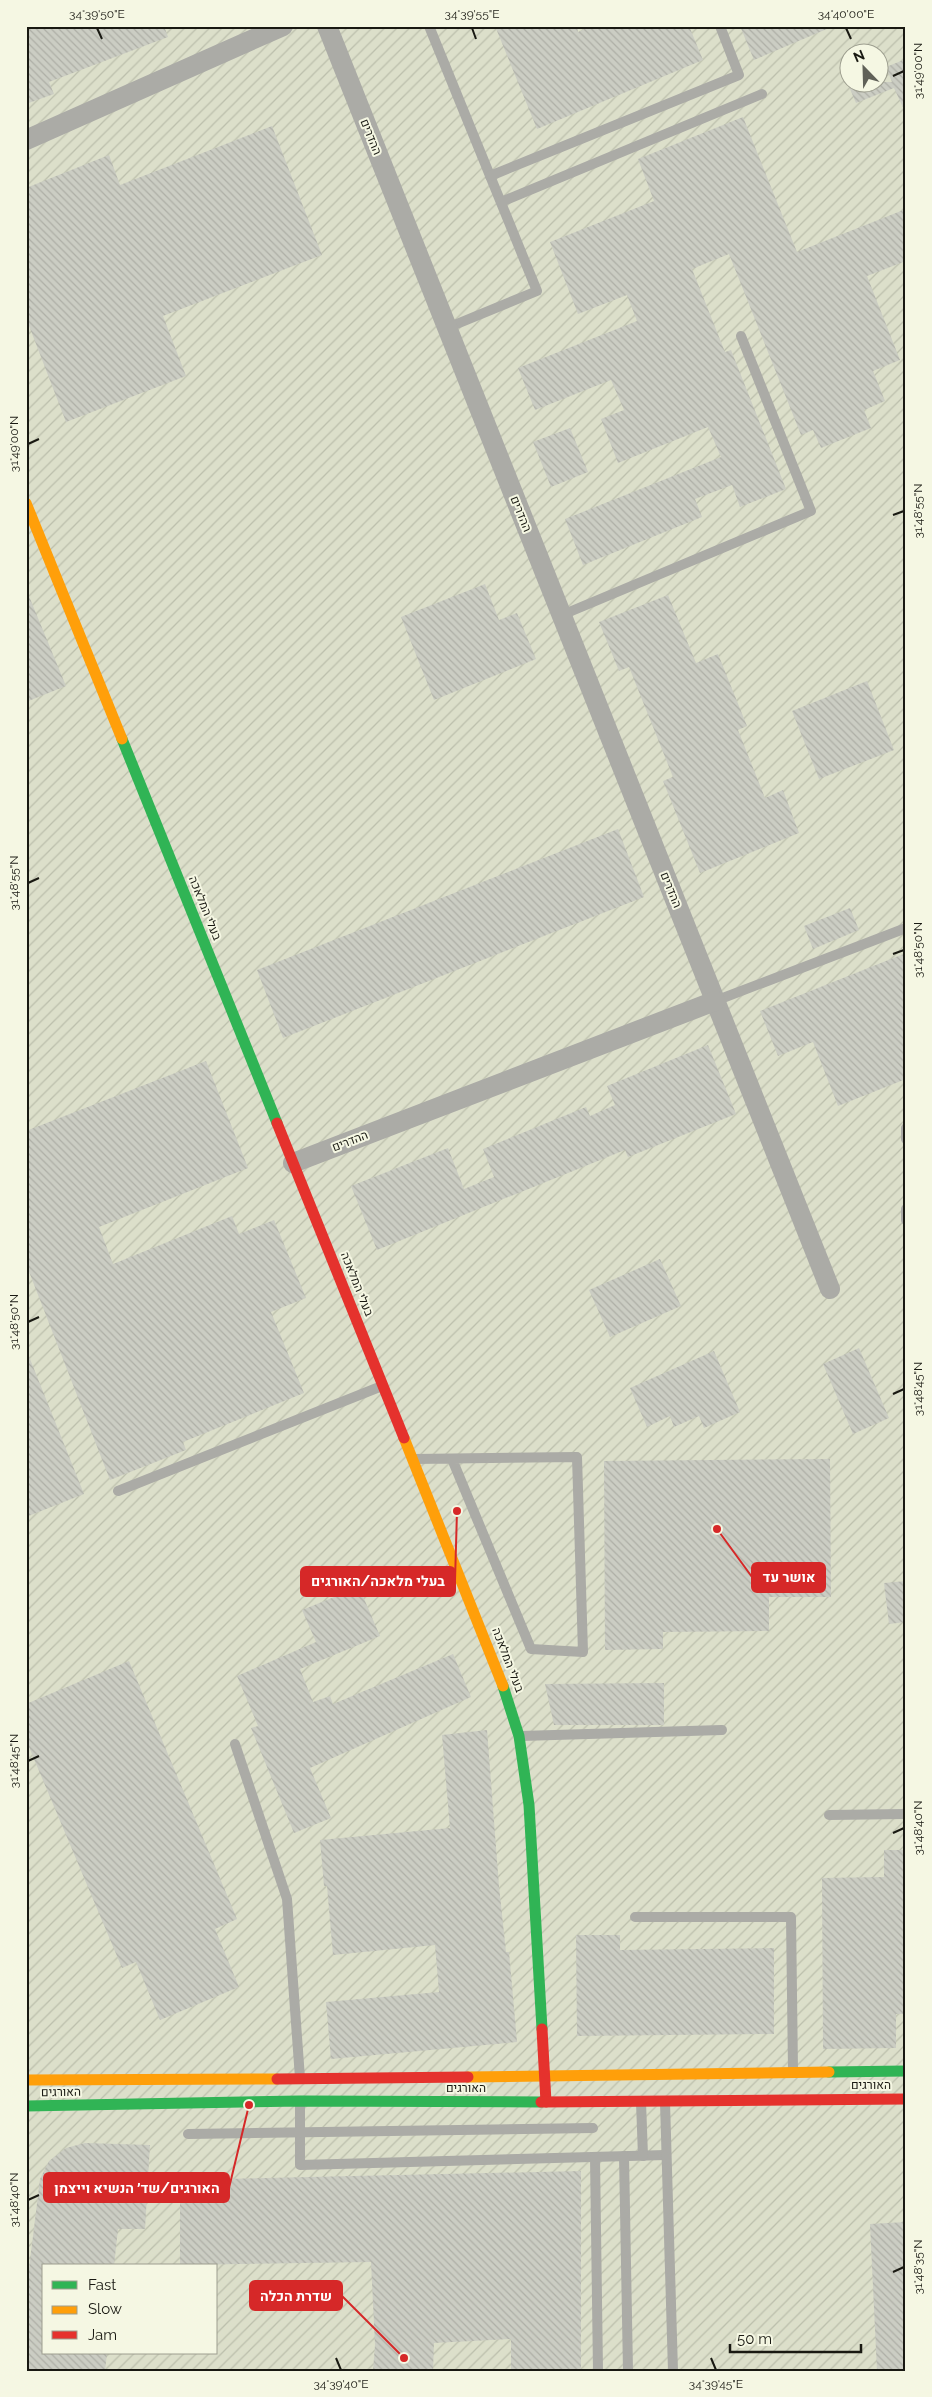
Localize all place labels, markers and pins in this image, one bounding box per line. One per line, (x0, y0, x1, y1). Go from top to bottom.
callout: אושר עד (752, 1563, 825, 1592)
callout: בעלי מלאכה/האורגים (301, 1567, 455, 1596)
callout: האורגים/שד׳ הנשיא וייצמן (44, 2173, 229, 2202)
callout: שדרת הכלה (250, 2281, 342, 2310)

